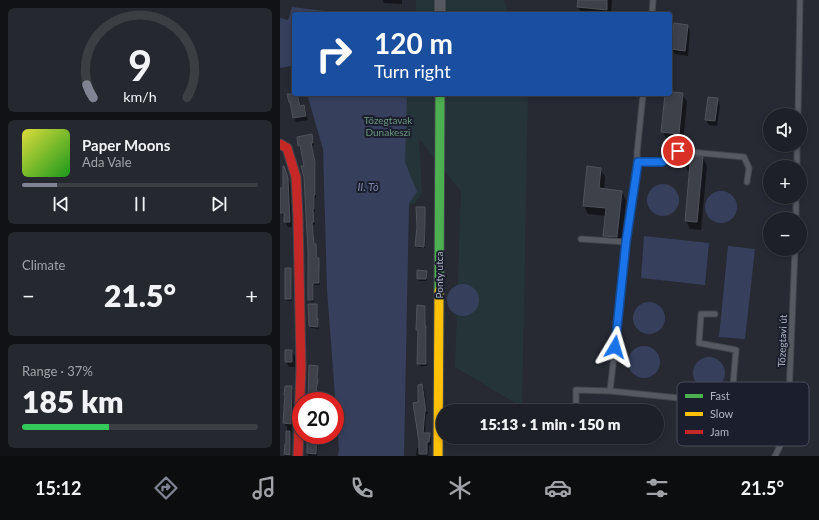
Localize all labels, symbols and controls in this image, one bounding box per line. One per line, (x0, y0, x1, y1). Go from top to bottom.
text: 120 m (374, 26, 453, 60)
icon: right (308, 28, 360, 80)
text: 9 (128, 40, 152, 90)
text: Turn right (374, 60, 451, 82)
text: km/h (123, 88, 157, 105)
map controls (763, 108, 807, 256)
button: sound (763, 108, 807, 152)
park label: Tőzegtavak Dunakeszi (364, 114, 413, 138)
pin (661, 134, 695, 168)
text: Paper Moons (82, 136, 170, 154)
icon: arrive (667, 140, 689, 162)
text: Ada Vale (82, 154, 132, 170)
button: + (763, 160, 807, 204)
water label: II. Tó (357, 180, 379, 193)
icon: previous (50, 193, 72, 215)
icon: pause (129, 193, 151, 215)
icon: next (208, 193, 230, 215)
button: − (763, 212, 807, 256)
street label: Ponty utca (433, 252, 445, 298)
text: Climate (22, 257, 65, 273)
text: 21.5° (104, 277, 176, 313)
text: − (22, 282, 35, 309)
text: + (245, 282, 258, 309)
street label: Tőzegtavi út (775, 314, 789, 368)
position arrow (594, 326, 636, 368)
text: Range · 37% (22, 363, 93, 379)
legend (677, 382, 809, 446)
text: 185 km (22, 383, 123, 419)
text: Fast (710, 389, 730, 402)
speed limit sign: 20 (292, 392, 344, 444)
text: Slow (710, 407, 734, 420)
text: 15:13 · 1 min · 150 m (479, 415, 621, 433)
text: Jam (710, 425, 729, 438)
icon: directions (152, 474, 180, 502)
icon: music (250, 474, 278, 502)
icon: phone (348, 474, 376, 502)
icon: climate (446, 474, 474, 502)
icon: car (544, 474, 572, 502)
icon: filters (643, 474, 671, 502)
text: 15:12 (35, 477, 82, 499)
text: 21.5° (741, 477, 784, 499)

